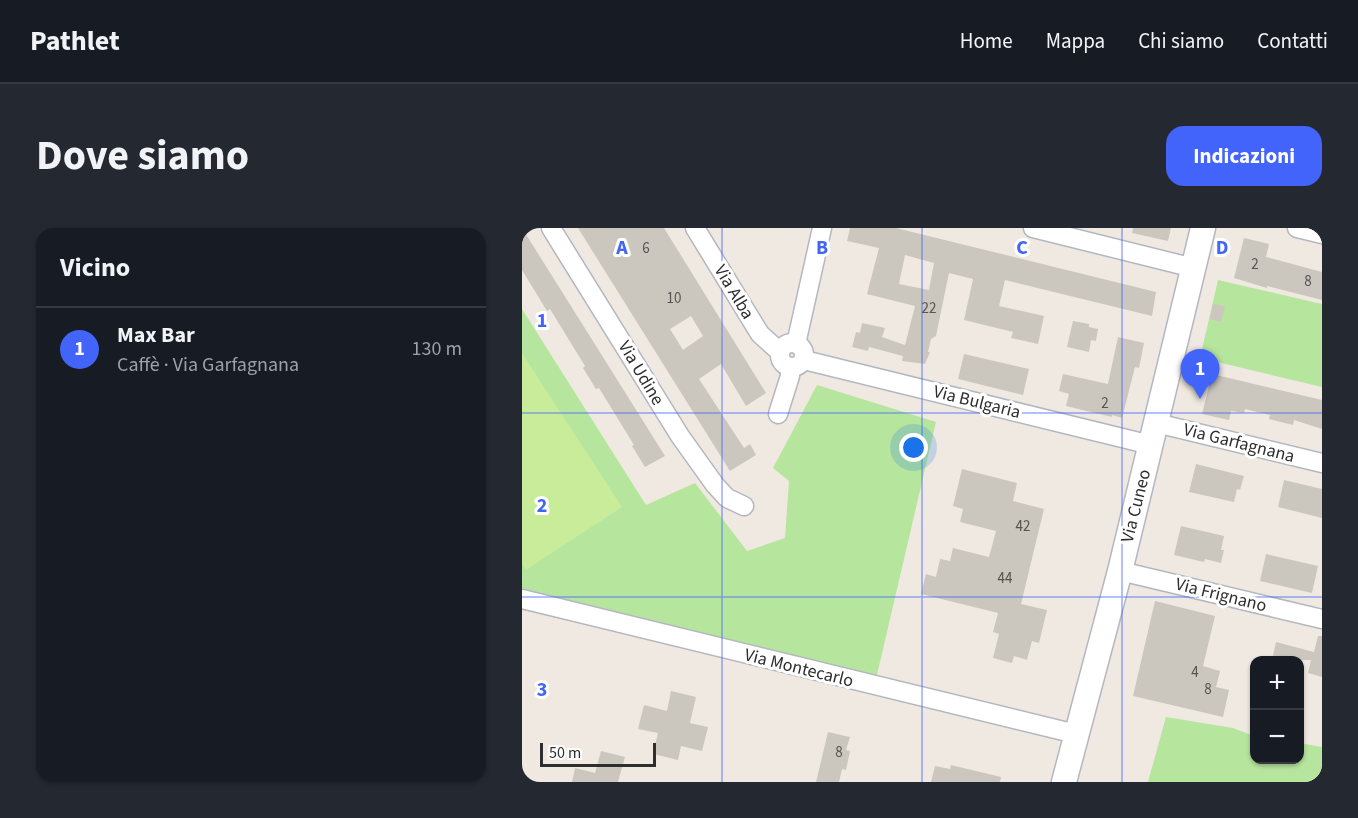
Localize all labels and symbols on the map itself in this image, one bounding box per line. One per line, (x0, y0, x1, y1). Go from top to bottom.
text: A (615, 234, 628, 262)
text: B (816, 234, 828, 262)
text: C (1016, 234, 1028, 262)
text: D (1216, 234, 1228, 262)
house number: 6 (642, 238, 650, 259)
house number: 2 (1251, 254, 1259, 275)
street label: Via Alba (708, 260, 760, 324)
house number: 8 (1304, 271, 1312, 292)
house number: 10 (667, 288, 681, 309)
house number: 22 (922, 298, 936, 319)
text: 1 (537, 307, 547, 335)
street label: Via Udine (612, 336, 670, 410)
pin: 1 (1180, 350, 1220, 399)
street label: Via Bulgaria (931, 379, 1023, 425)
house number: 2 (1101, 393, 1109, 414)
street label: Via Garfagnana (1181, 417, 1297, 469)
your location (899, 433, 928, 462)
street label: Via Cuneo (1115, 467, 1157, 545)
text: 2 (537, 492, 547, 520)
house number: 42 (1016, 516, 1030, 537)
house number: 44 (998, 568, 1013, 589)
street label: Via Frignano (1173, 572, 1269, 618)
street label: Via Montecarlo (742, 642, 856, 694)
house number: 4 (1191, 662, 1199, 683)
text: 3 (537, 676, 547, 704)
house number: 8 (1204, 679, 1212, 700)
scale bar (540, 740, 656, 768)
house number: 8 (835, 742, 843, 763)

